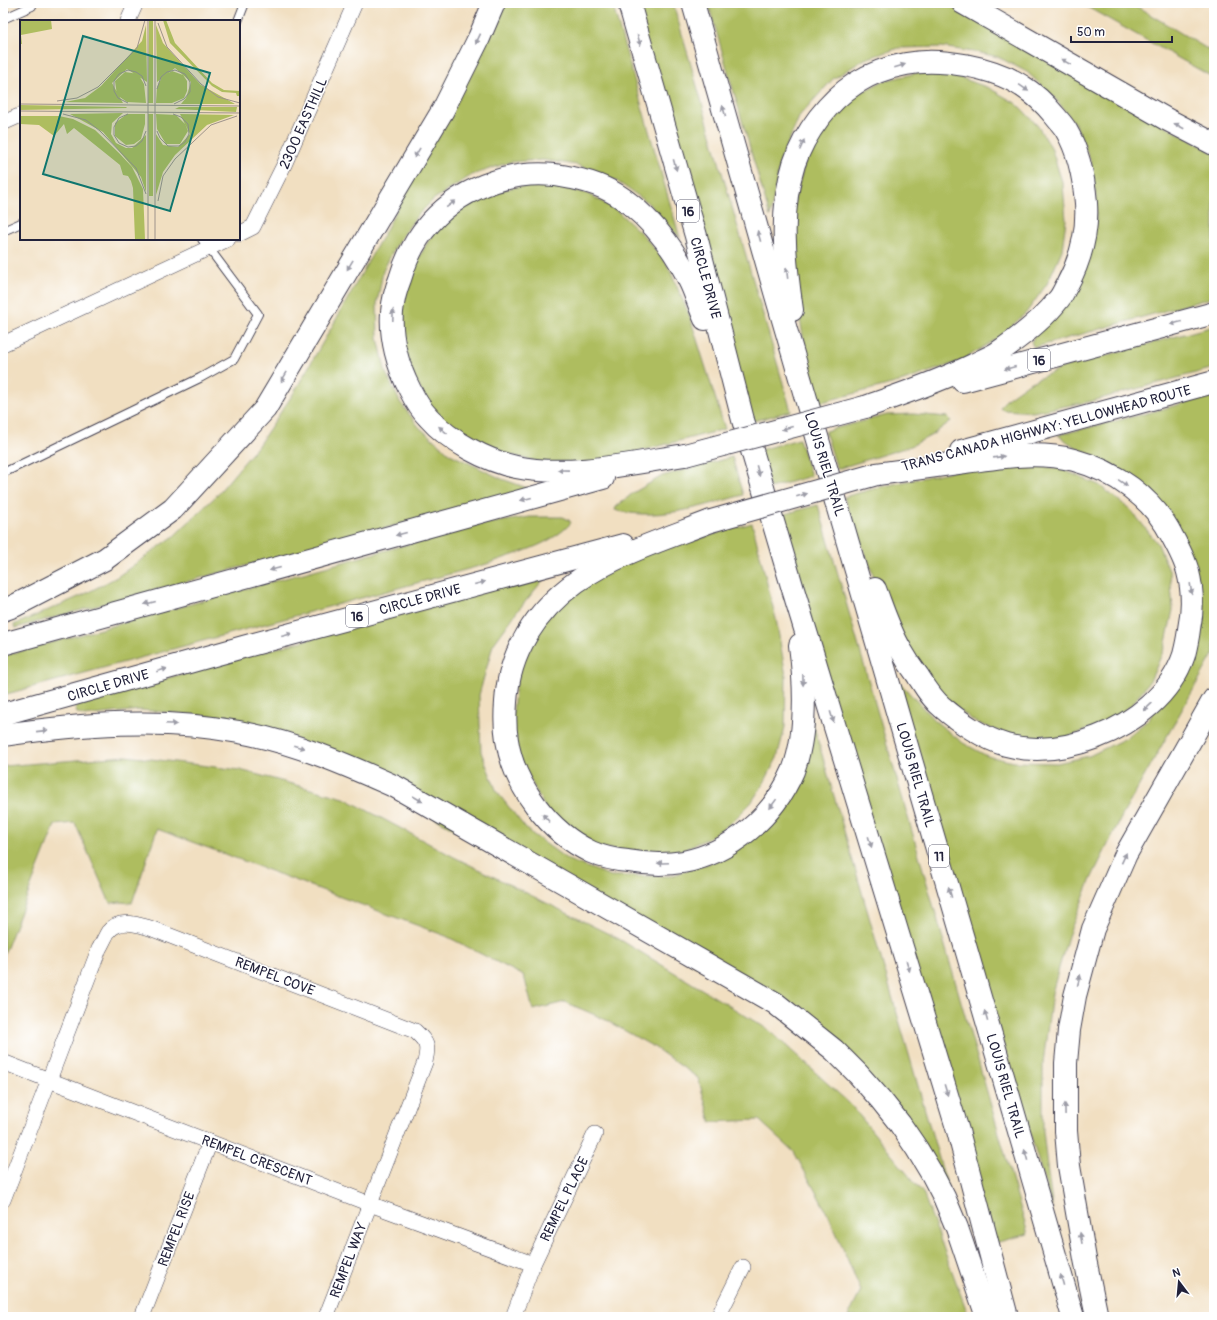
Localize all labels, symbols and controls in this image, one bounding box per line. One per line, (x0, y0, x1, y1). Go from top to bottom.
scale bar (1071, 18, 1172, 44)
inset map (20, 20, 240, 240)
text: 50 m (1077, 25, 1105, 40)
one-way arrow (475, 33, 481, 44)
one-way arrow (637, 34, 643, 47)
one-way arrow (1060, 59, 1072, 66)
one-way arrow (894, 63, 906, 69)
street label: 2300 EASTHILL (276, 75, 331, 172)
one-way arrow (1019, 84, 1029, 92)
one-way arrow (720, 104, 726, 117)
one-way arrow (1174, 123, 1185, 129)
one-way arrow (800, 139, 806, 151)
one-way arrow (413, 147, 420, 159)
one-way arrow (672, 160, 678, 172)
one-way arrow (446, 200, 456, 208)
road number: 16 (677, 200, 699, 222)
one-way arrow (756, 230, 762, 242)
street label: CIRCLE DRIVE (686, 235, 725, 321)
one-way arrow (347, 259, 354, 271)
one-way arrow (783, 267, 790, 279)
one-way arrow (390, 308, 396, 321)
one-way arrow (1170, 321, 1183, 327)
road number: 16 (1028, 349, 1050, 371)
one-way arrow (1004, 365, 1016, 371)
one-way arrow (280, 371, 287, 383)
street label: TRANS CANADA HIGHWAY: YELLOWHEAD ROUTE (900, 382, 1193, 475)
street label: LOUIS RIEL TRAIL (801, 410, 849, 519)
one-way arrow (780, 425, 792, 431)
one-way arrow (437, 426, 448, 435)
one-way arrow (993, 454, 1005, 461)
one-way arrow (755, 465, 761, 477)
one-way arrow (557, 467, 569, 474)
one-way arrow (1118, 479, 1129, 487)
one-way arrow (797, 492, 809, 498)
one-way arrow (520, 496, 532, 502)
one-way arrow (394, 531, 406, 537)
one-way arrow (269, 566, 281, 572)
street label: CIRCLE DRIVE (377, 580, 463, 619)
one-way arrow (475, 580, 487, 586)
one-way arrow (1188, 583, 1194, 595)
one-way arrow (144, 601, 156, 607)
road number: 16 (346, 605, 368, 627)
one-way arrow (281, 632, 293, 638)
street label: CIRCLE DRIVE (65, 666, 151, 705)
one-way arrow (156, 666, 168, 672)
one-way arrow (800, 674, 806, 687)
one-way arrow (1143, 702, 1153, 711)
one-way arrow (829, 712, 835, 724)
one-way arrow (165, 721, 177, 728)
street label: LOUIS RIEL TRAIL (892, 721, 939, 830)
one-way arrow (36, 727, 48, 734)
one-way arrow (293, 744, 305, 750)
one-way arrow (412, 796, 424, 803)
one-way arrow (769, 799, 777, 809)
one-way arrow (542, 812, 551, 823)
one-way arrow (867, 836, 873, 848)
road number: 11 (929, 845, 949, 867)
one-way arrow (1121, 853, 1127, 864)
one-way arrow (657, 860, 669, 867)
one-way arrow (947, 885, 953, 897)
street label: REMPEL COVE (233, 953, 317, 999)
one-way arrow (905, 960, 911, 972)
one-way arrow (1076, 974, 1082, 986)
one-way arrow (983, 1010, 989, 1022)
street label: LOUIS RIEL TRAIL (982, 1032, 1029, 1141)
one-way arrow (943, 1085, 949, 1097)
one-way arrow (1062, 1102, 1068, 1115)
street label: REMPEL CRESCENT (199, 1132, 315, 1189)
one-way arrow (1023, 1148, 1029, 1160)
street label: REMPEL PLACE (537, 1154, 592, 1244)
street label: REMPEL RISE (154, 1189, 199, 1269)
street label: REMPEL WAY (326, 1220, 371, 1300)
one-way arrow (1078, 1231, 1084, 1244)
north arrow (1159, 1262, 1199, 1302)
text: N (1171, 1265, 1182, 1280)
one-way arrow (1059, 1273, 1065, 1285)

